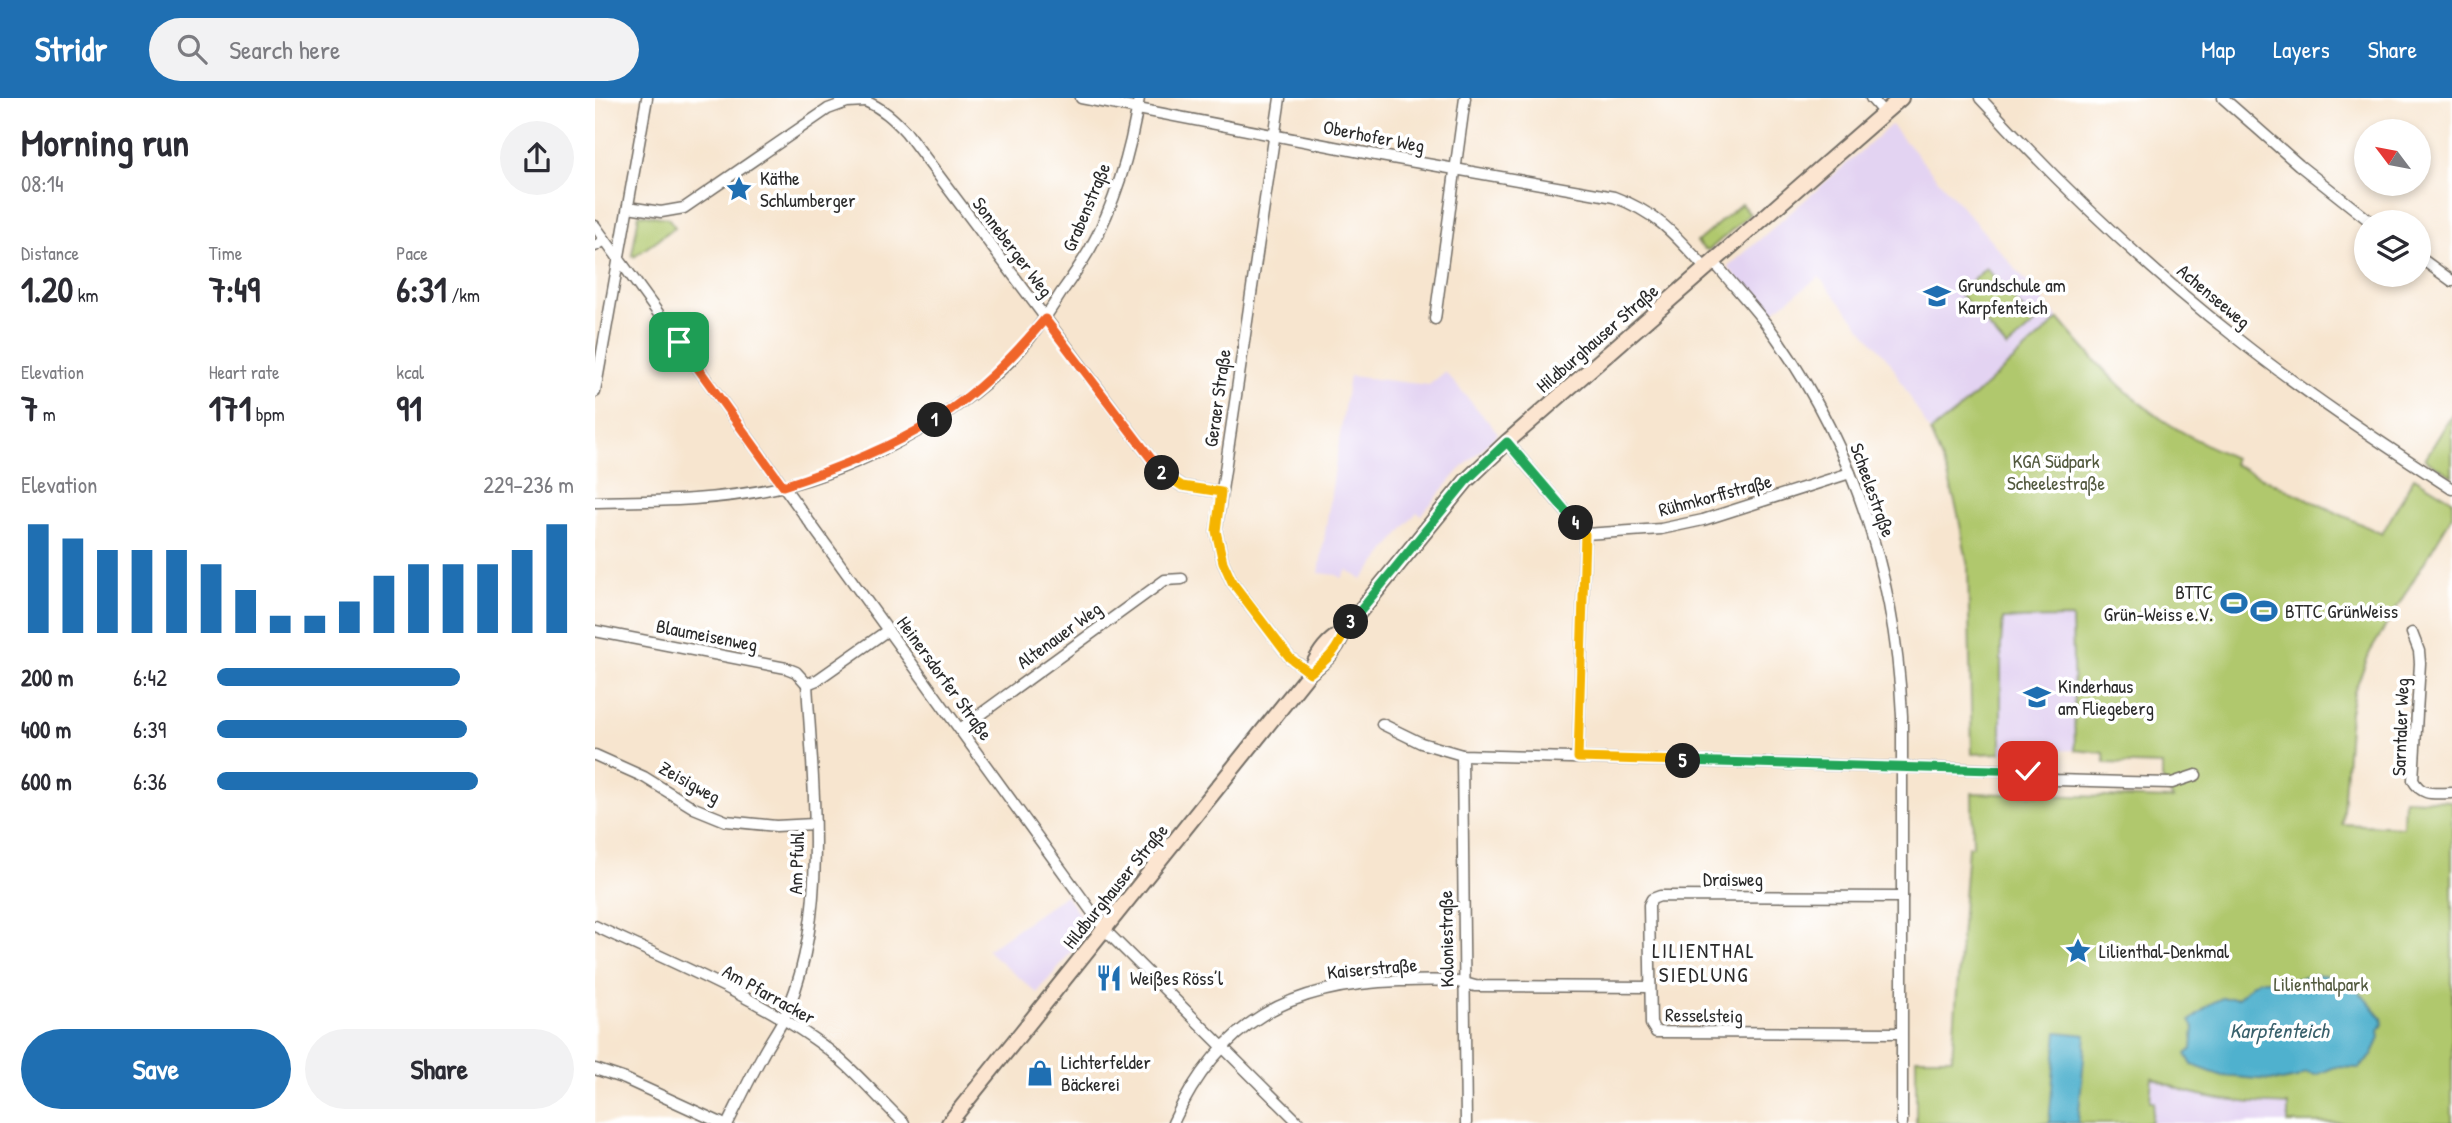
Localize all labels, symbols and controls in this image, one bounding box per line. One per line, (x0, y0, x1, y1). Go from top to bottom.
search box (149, 18, 639, 81)
text: Stridr (35, 27, 107, 71)
icon: search (173, 30, 211, 68)
text: Search here (229, 32, 340, 67)
text: Map (2201, 33, 2235, 65)
text: Layers (2273, 33, 2330, 65)
text: Share (2368, 33, 2417, 65)
street label: Oberhofer Weg (1321, 113, 1427, 159)
text: Morning run (21, 116, 189, 168)
north arrow (2354, 119, 2431, 196)
map controls (2354, 119, 2431, 287)
button: share (500, 121, 574, 195)
street label: Grabenstraße (1056, 158, 1117, 255)
place label: Käthe Schlumberger (760, 165, 856, 213)
text: 08:14 (21, 168, 64, 199)
place icon: Käthe Schlumberger (724, 174, 754, 204)
street label: Sonneberger Weg (967, 192, 1059, 302)
button: layers (2354, 210, 2431, 287)
text: Distance (21, 240, 79, 266)
text: Time (209, 240, 242, 266)
text: Pace (396, 240, 428, 266)
street label: Achenseeweg (2172, 258, 2256, 334)
text: 1.20 (21, 266, 73, 313)
text: 7:49 (209, 266, 260, 313)
text: 6:31 (396, 266, 447, 313)
place label: Grundschule am Karpfenteich (1958, 272, 2066, 320)
street label: Hildburghauser Straße (1530, 277, 1664, 398)
school or university icon: Grundschule am Karpfenteich (1922, 281, 1952, 311)
text: km (73, 282, 98, 308)
text: /km (447, 282, 480, 308)
pin (649, 312, 709, 372)
icon: arrive (660, 323, 698, 361)
street label: Geraer Straße (1197, 347, 1237, 448)
text: Elevation (21, 359, 84, 385)
text: Heart rate (209, 359, 280, 385)
text: kcal (396, 359, 424, 385)
text: 7 (21, 385, 38, 432)
text: 171 (209, 385, 251, 432)
text: 91 (396, 385, 422, 432)
text: m (38, 401, 56, 427)
text: bpm (251, 401, 285, 427)
pin: 1 (917, 402, 953, 438)
text: 1 (931, 406, 938, 432)
street label: Scheelestraße (1844, 439, 1902, 541)
park label: KGA Südpark Scheelestraße (2007, 448, 2105, 496)
pin: 2 (1145, 456, 1179, 490)
text: 2 (1157, 459, 1166, 485)
street label: Rühmkorffstraße (1656, 467, 1775, 523)
text: Elevation (21, 469, 97, 500)
text: 229–236 m (483, 469, 574, 500)
pin: 4 (1559, 506, 1593, 540)
text: 4 (1572, 509, 1579, 535)
place label: BTTC Grün-Weiss e.V. (2104, 579, 2213, 627)
sports icon: BTTC Grün-Weiss e.V. (2219, 588, 2249, 618)
street label: Altenauer Weg (1011, 595, 1107, 675)
sports icon: BTTC GrünWeiss (2249, 596, 2279, 626)
place label: BTTC GrünWeiss (2285, 598, 2398, 624)
pin: 3 (1333, 604, 1369, 640)
text: 3 (1346, 608, 1355, 634)
street label: Heinersdorfer Straße (891, 611, 999, 746)
street label: Blaumeisenweg (654, 612, 760, 658)
text: 200 m (21, 662, 73, 693)
text: 6:42 (133, 662, 167, 693)
place label: Kinderhaus am Fliegeberg (2058, 673, 2154, 721)
street label: Sarntaler Weg (2385, 678, 2415, 776)
school or university icon: Kinderhaus am Fliegeberg (2022, 682, 2052, 712)
text: 400 m (21, 714, 71, 745)
text: 6:39 (133, 714, 166, 745)
pin (1998, 741, 2058, 801)
pin: 5 (1665, 744, 1701, 778)
text: 5 (1678, 747, 1687, 773)
icon: check (2009, 752, 2047, 790)
street label: Zeisigweg (655, 755, 725, 809)
text: 600 m (21, 766, 72, 797)
text: 6:36 (133, 766, 167, 797)
street label: Hildburghauser Straße (1056, 818, 1174, 954)
street label: Am Pfuhl (782, 830, 810, 895)
street label: Draisweg (1703, 866, 1763, 892)
street label: Koloniestraße (1432, 890, 1460, 988)
district label: LILIENTHAL SIEDLUNG (1652, 936, 1756, 989)
place icon: Lilienthal-Denkmal (2063, 936, 2093, 966)
place label: Lilienthal-Denkmal (2099, 938, 2230, 964)
street label: Kaiserstraße (1326, 951, 1418, 985)
street label: Am Pfarracker (718, 958, 821, 1030)
restaurant icon: Weißes Röss’l (1094, 963, 1124, 993)
place label: Weißes Röss’l (1130, 965, 1224, 991)
park label: Lilienthalpark (2274, 971, 2368, 997)
street label: Resselsteig (1665, 1001, 1743, 1029)
water label: Karpfenteich (2230, 1016, 2330, 1045)
button: Save (21, 1029, 291, 1109)
button: Share (305, 1029, 574, 1109)
place label: Lichterfelder Bäckerei (1061, 1049, 1151, 1097)
shop icon: Lichterfelder Bäckerei (1025, 1058, 1055, 1088)

